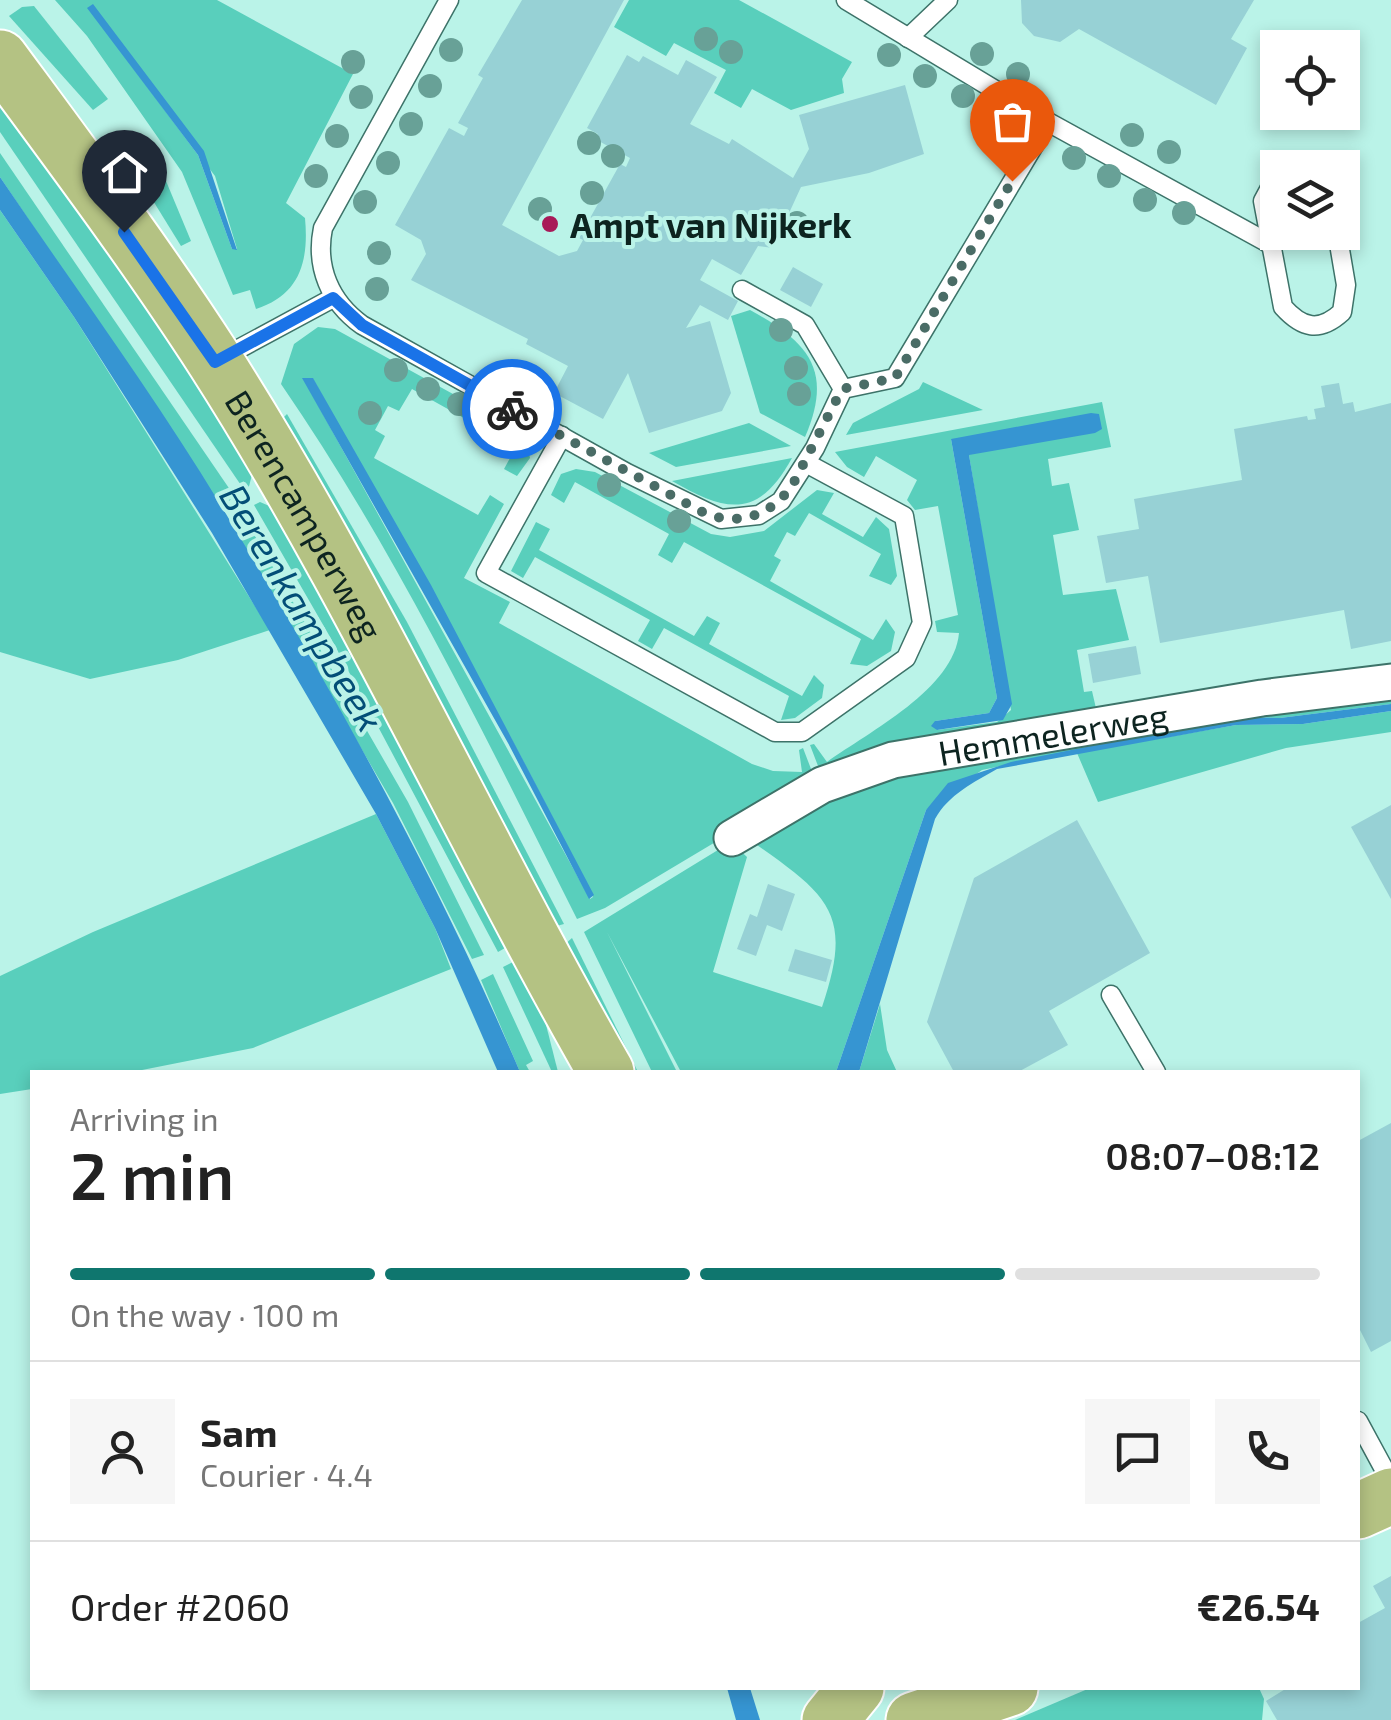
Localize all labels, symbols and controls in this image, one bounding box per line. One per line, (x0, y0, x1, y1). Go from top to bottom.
map controls (1260, 30, 1360, 250)
button: locate (1260, 30, 1360, 130)
pin (970, 79, 1055, 182)
icon: bag (985, 94, 1040, 149)
pin (82, 130, 167, 233)
icon: home (97, 145, 152, 200)
button: layers (1260, 150, 1360, 250)
place label: Ampt van Nijkerk (570, 203, 852, 245)
marker: Ampt van Nijkerk (539, 213, 561, 235)
courier (462, 359, 562, 459)
street label: Berencamperweg (217, 382, 393, 647)
icon: bike (485, 382, 540, 437)
water label: Berenkampbeek (211, 475, 395, 739)
street label: Hemmelerweg (935, 693, 1171, 773)
text: Arriving in (70, 1099, 219, 1137)
text: 08:07–08:12 (1105, 1132, 1320, 1178)
text: 2 min (70, 1135, 234, 1213)
text: On the way · 100 m (70, 1295, 339, 1333)
button: person (70, 1399, 175, 1504)
button: chat (1085, 1399, 1190, 1504)
button: phone (1215, 1399, 1320, 1504)
text: Sam (200, 1409, 277, 1455)
text: Courier · 4.4 (200, 1455, 373, 1493)
text: Order #2060 (70, 1583, 290, 1629)
text: €26.54 (1197, 1583, 1320, 1629)

